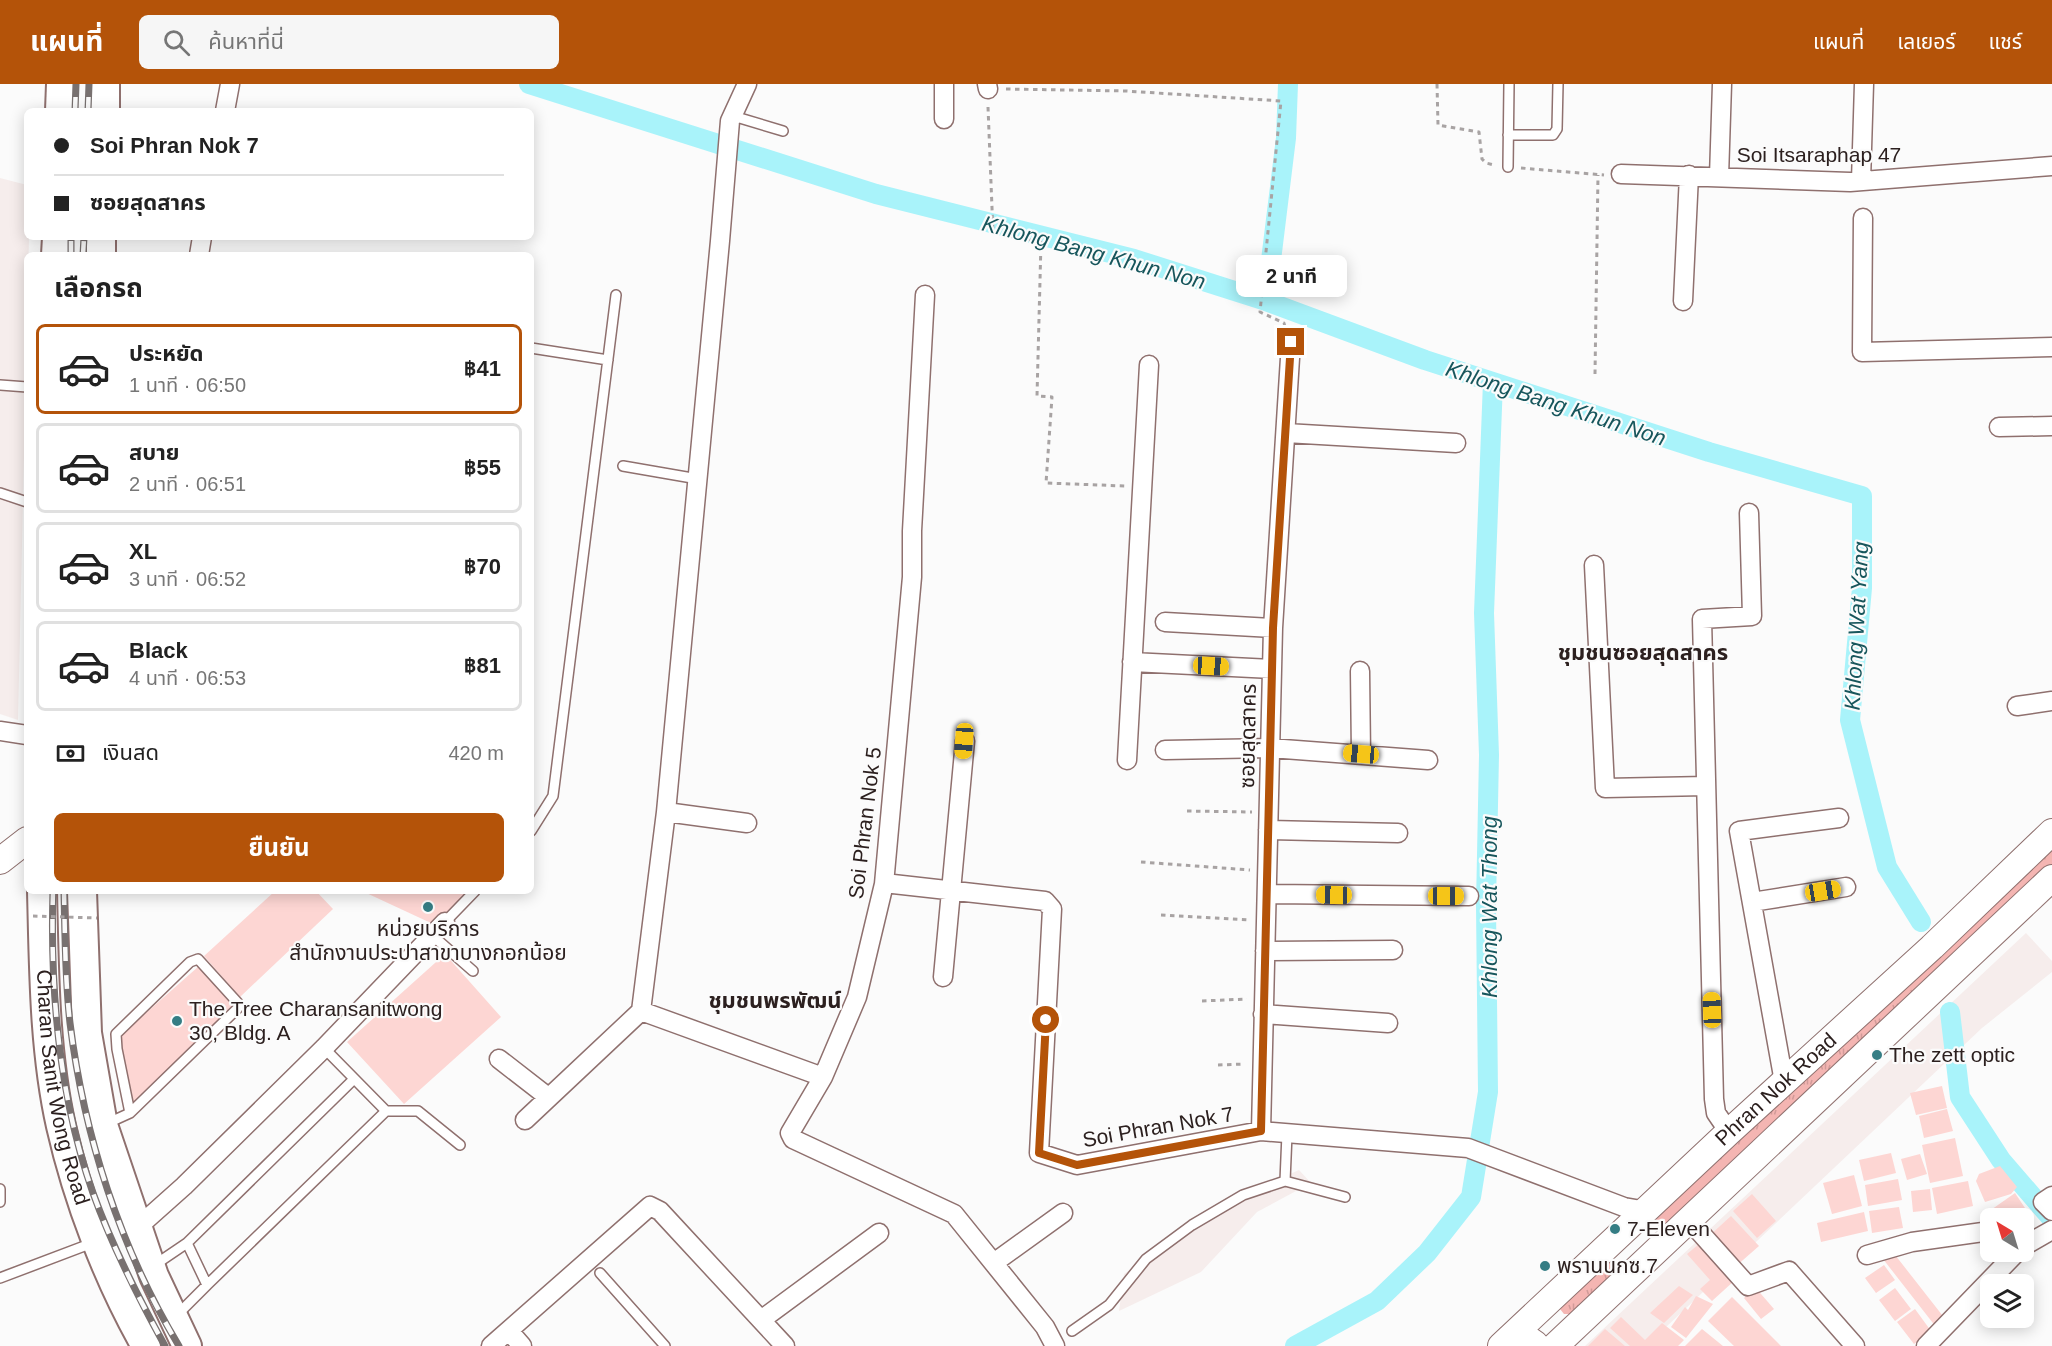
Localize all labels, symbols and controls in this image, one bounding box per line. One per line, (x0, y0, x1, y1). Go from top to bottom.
search box (139, 15, 559, 69)
text: แผนที่ (30, 26, 103, 57)
icon: search (160, 26, 193, 59)
text: ค้นหาที่นี่ (208, 29, 284, 54)
text: แผนที่ (1813, 30, 1864, 53)
text: เลเยอร์ (1897, 30, 1956, 53)
text: แชร์ (1989, 30, 2022, 53)
text: Soi Phran Nok 7 (90, 133, 259, 158)
street label: Soi Itsaraphap 47 (1737, 143, 1901, 166)
text: ซอยสุดสาคร (90, 190, 206, 215)
water label: Khlong Bang Khun Non (980, 211, 1208, 294)
callout: 2 นาที (1236, 255, 1346, 297)
text: 2 นาที (1266, 265, 1317, 287)
text: เลือกรถ (54, 273, 143, 303)
route end (1277, 328, 1304, 355)
text: ประหยัด (129, 341, 204, 366)
icon: car (57, 342, 111, 396)
text: ฿41 (464, 356, 501, 381)
water label: Khlong Bang Khun Non (1443, 356, 1669, 451)
text: 1 นาที · 06:50 (129, 374, 246, 396)
text: สบาย (129, 440, 179, 465)
icon: car (57, 441, 111, 495)
text: ฿55 (464, 455, 501, 480)
text: 2 นาที · 06:51 (129, 473, 246, 495)
text: XL (129, 539, 157, 564)
icon: car (57, 540, 111, 594)
water label: Khlong Wat Yang (1840, 540, 1873, 711)
text: ฿70 (464, 554, 501, 579)
text: 3 นาที · 06:52 (129, 568, 246, 590)
text: Black (129, 638, 188, 663)
icon: car (57, 639, 111, 693)
district label: ชุมชนซอยสุดสาคร (1558, 640, 1728, 666)
text: ฿81 (464, 653, 501, 678)
car (1193, 656, 1229, 676)
text: 4 นาที · 06:53 (129, 667, 246, 689)
street label: ซอยสุดสาคร (1235, 683, 1262, 789)
car (954, 722, 974, 760)
icon: cash (54, 737, 87, 770)
text: เงินสด (102, 740, 159, 765)
text: 420 m (448, 742, 504, 764)
car (1342, 743, 1380, 765)
street label: Soi Phran Nok 5 (844, 746, 885, 900)
button: ยืนยัน (54, 813, 504, 882)
water label: Khlong Wat Thong (1477, 815, 1502, 998)
car (1804, 879, 1842, 903)
car (1316, 886, 1352, 904)
car (1428, 887, 1464, 905)
marker: หน่วยบริการ สำนักงานประปาสาขาบางกอกน้อย (421, 900, 435, 914)
place label: หน่วยบริการ สำนักงานประปาสาขาบางกอกน้อย (289, 917, 567, 964)
street label: Charan Sanit Wong Road (33, 969, 94, 1208)
district label: ชุมชนพรพัฒน์ (708, 988, 842, 1014)
car (1702, 992, 1722, 1028)
place label: The Tree Charansanitwong 30, Bldg. A (189, 997, 442, 1044)
route start (1032, 1006, 1059, 1033)
marker: The Tree Charansanitwong 30, Bldg. A (170, 1014, 184, 1028)
street label: Phran Nok Road (1710, 1028, 1841, 1150)
place label: The zett optic (1889, 1043, 2015, 1066)
marker: The zett optic (1870, 1048, 1884, 1062)
street label: Soi Phran Nok 7 (1081, 1102, 1235, 1151)
north arrow (1980, 1208, 2034, 1262)
map controls (1980, 1208, 2034, 1328)
place label: 7-Eleven (1627, 1217, 1710, 1240)
marker: 7-Eleven (1608, 1222, 1622, 1236)
place label: พรานนกซ.7 (1557, 1254, 1658, 1277)
marker: พรานนกซ.7 (1538, 1259, 1552, 1273)
button: layers (1980, 1274, 2034, 1328)

